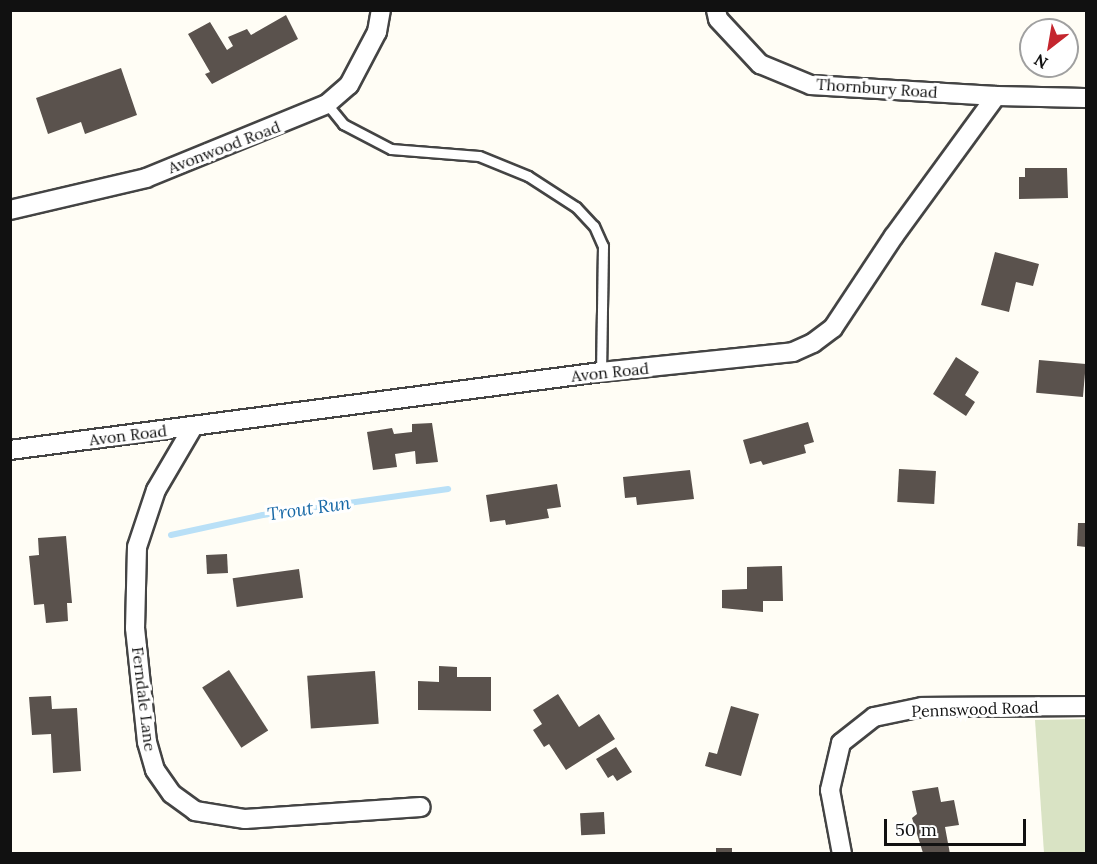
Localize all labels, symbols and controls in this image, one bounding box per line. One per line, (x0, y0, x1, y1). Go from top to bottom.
north arrow (1019, 18, 1079, 78)
text: N (1030, 50, 1051, 73)
street label: Thornbury Road (816, 74, 938, 102)
street label: Avonwood Road (165, 117, 283, 177)
street label: Avon Road (570, 358, 650, 386)
street label: Avon Road (88, 421, 168, 449)
water label: Trout Run (266, 492, 352, 526)
street label: Ferndale Lane (128, 646, 160, 752)
street label: Pennswood Road (911, 697, 1039, 721)
scale bar (887, 807, 1030, 845)
text: 50 m (895, 818, 937, 841)

